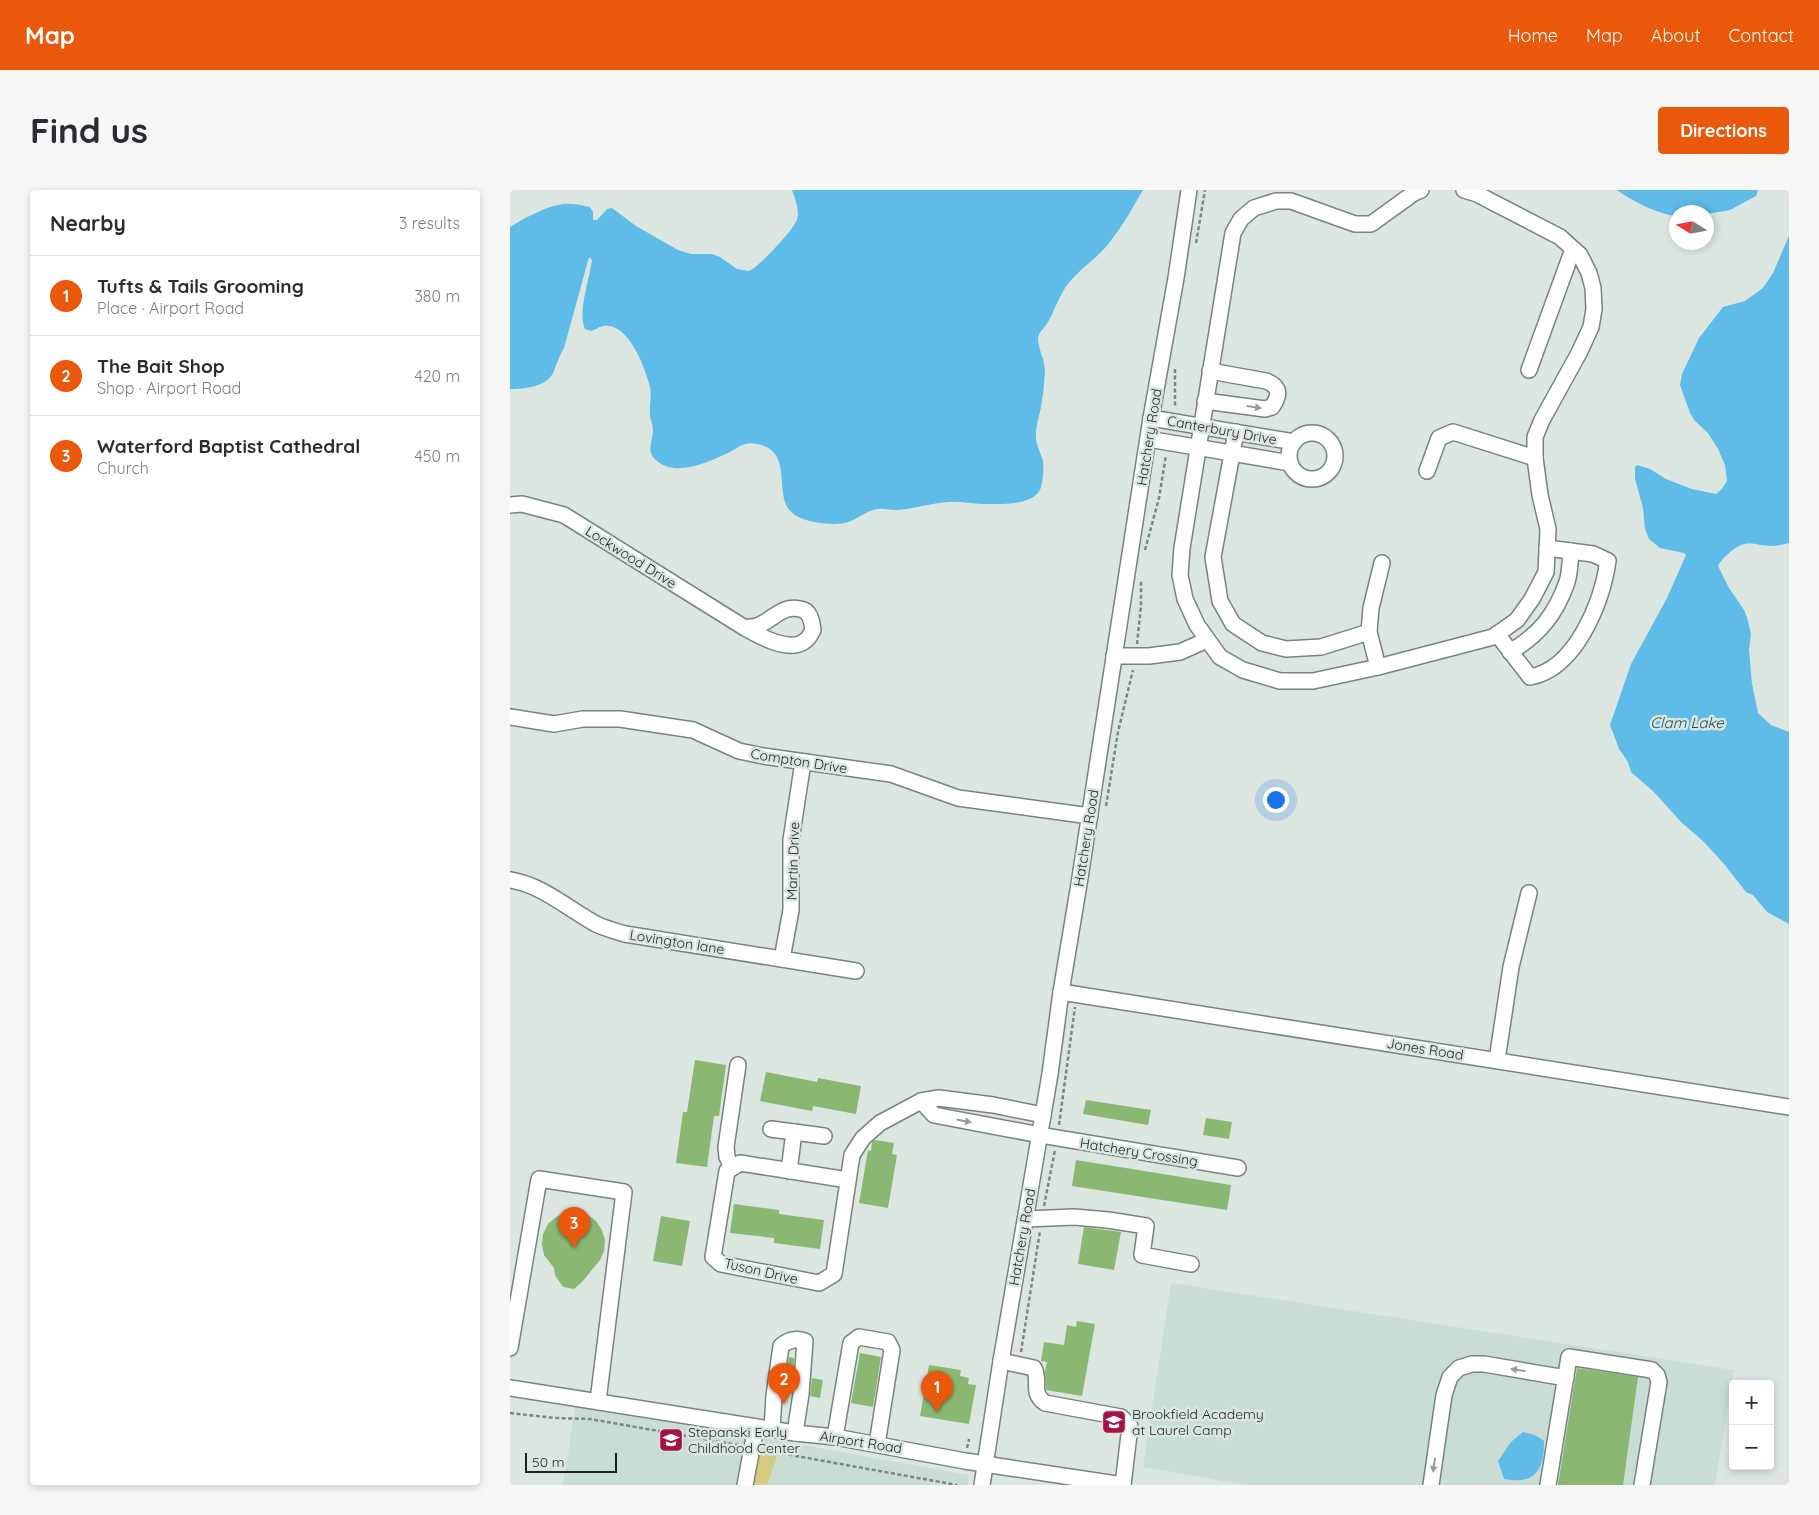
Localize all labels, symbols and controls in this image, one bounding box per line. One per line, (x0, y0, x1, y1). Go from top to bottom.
text: Map (25, 20, 75, 50)
text: Home (1508, 24, 1558, 47)
text: Map (1586, 24, 1623, 47)
text: About (1651, 24, 1701, 47)
text: Contact (1729, 24, 1794, 47)
button: Directions (1658, 107, 1789, 154)
text: Find us (30, 108, 148, 152)
north arrow (1669, 205, 1714, 250)
text: Nearby (50, 210, 126, 236)
text: 3 results (399, 213, 460, 233)
text: Tufts & Tails Grooming (97, 274, 304, 298)
text: 1 (63, 286, 69, 306)
text: 380 m (414, 286, 460, 306)
text: Place · Airport Road (97, 298, 244, 318)
text: The Bait Shop (97, 354, 225, 378)
text: 2 (61, 366, 71, 386)
text: 420 m (414, 366, 460, 386)
text: Shop · Airport Road (97, 378, 241, 398)
street label: Hatchery Road (1132, 387, 1166, 487)
one-way arrow (1246, 403, 1262, 411)
street label: Canterbury Drive (1166, 411, 1278, 449)
text: Waterford Baptist Cathedral (97, 434, 360, 458)
text: 3 (62, 446, 70, 466)
text: 450 m (414, 446, 460, 466)
text: Church (97, 458, 149, 478)
street label: Lockwood Drive (582, 522, 680, 592)
water label: Clam Lake (1650, 713, 1724, 732)
street label: Compton Drive (749, 744, 849, 778)
your location (1263, 787, 1289, 813)
street label: Hatchery Road (1069, 788, 1103, 888)
street label: Martin Drive (783, 821, 803, 901)
street label: Lovington lane (628, 926, 726, 958)
street label: Jones Road (1385, 1034, 1465, 1064)
one-way arrow (956, 1117, 972, 1125)
street label: Hatchery Crossing (1079, 1134, 1199, 1170)
street label: Hatchery Road (1005, 1187, 1039, 1287)
pin: 3 (558, 1207, 590, 1248)
street label: Tuson Drive (722, 1254, 800, 1288)
pin: 2 (768, 1363, 800, 1404)
one-way arrow (1509, 1365, 1525, 1373)
pin: 1 (921, 1371, 953, 1412)
map controls (1729, 1380, 1774, 1470)
button: + (1729, 1380, 1774, 1425)
place label: Brookfield Academy at Laurel Camp (1132, 1405, 1264, 1439)
school or university icon: Brookfield Academy at Laurel Camp (1101, 1409, 1127, 1435)
place label: Stepanski Early Childhood Center (688, 1423, 801, 1457)
button: − (1729, 1425, 1774, 1470)
school or university icon: Stepanski Early Childhood Center (658, 1427, 684, 1453)
street label: Airport Road (819, 1427, 903, 1457)
scale bar (525, 1450, 618, 1473)
text: 50 m (532, 1453, 565, 1471)
one-way arrow (1430, 1458, 1438, 1474)

